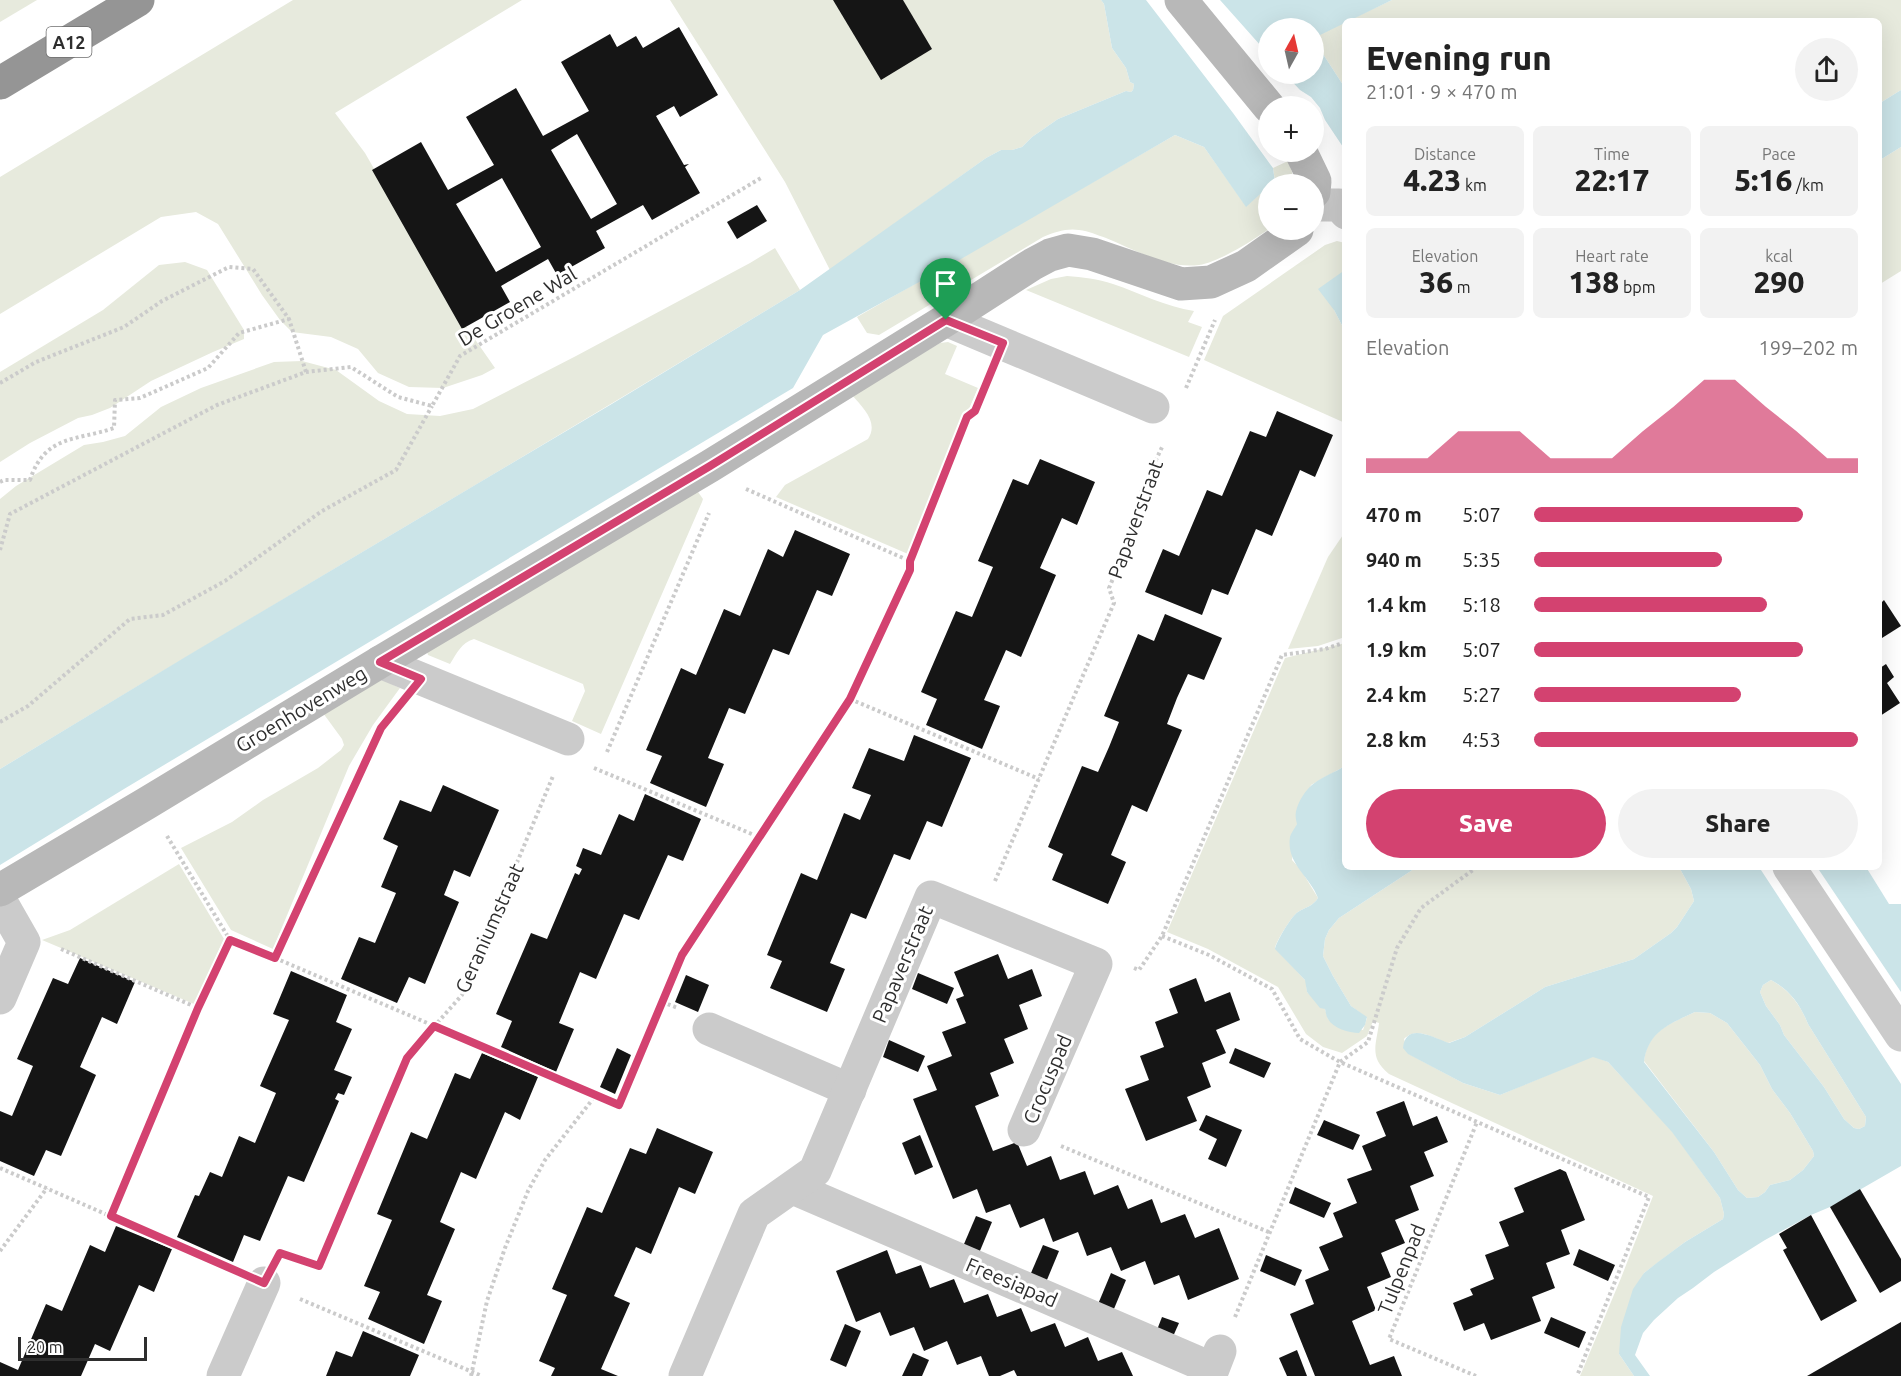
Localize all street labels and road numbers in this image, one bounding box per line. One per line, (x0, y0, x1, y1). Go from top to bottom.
road number: A12 (46, 27, 92, 57)
street label: De Groene Wal (454, 262, 580, 350)
street label: Papaverstraat (1103, 456, 1167, 582)
street label: Groenhovenweg (232, 661, 370, 757)
street label: Geraniumstraat (450, 859, 528, 996)
street label: Papaverstraat (867, 902, 937, 1026)
street label: Crocuspad (1018, 1031, 1076, 1127)
street label: Tulpenpad (1373, 1221, 1429, 1317)
street label: Freesiapad (963, 1252, 1061, 1312)

